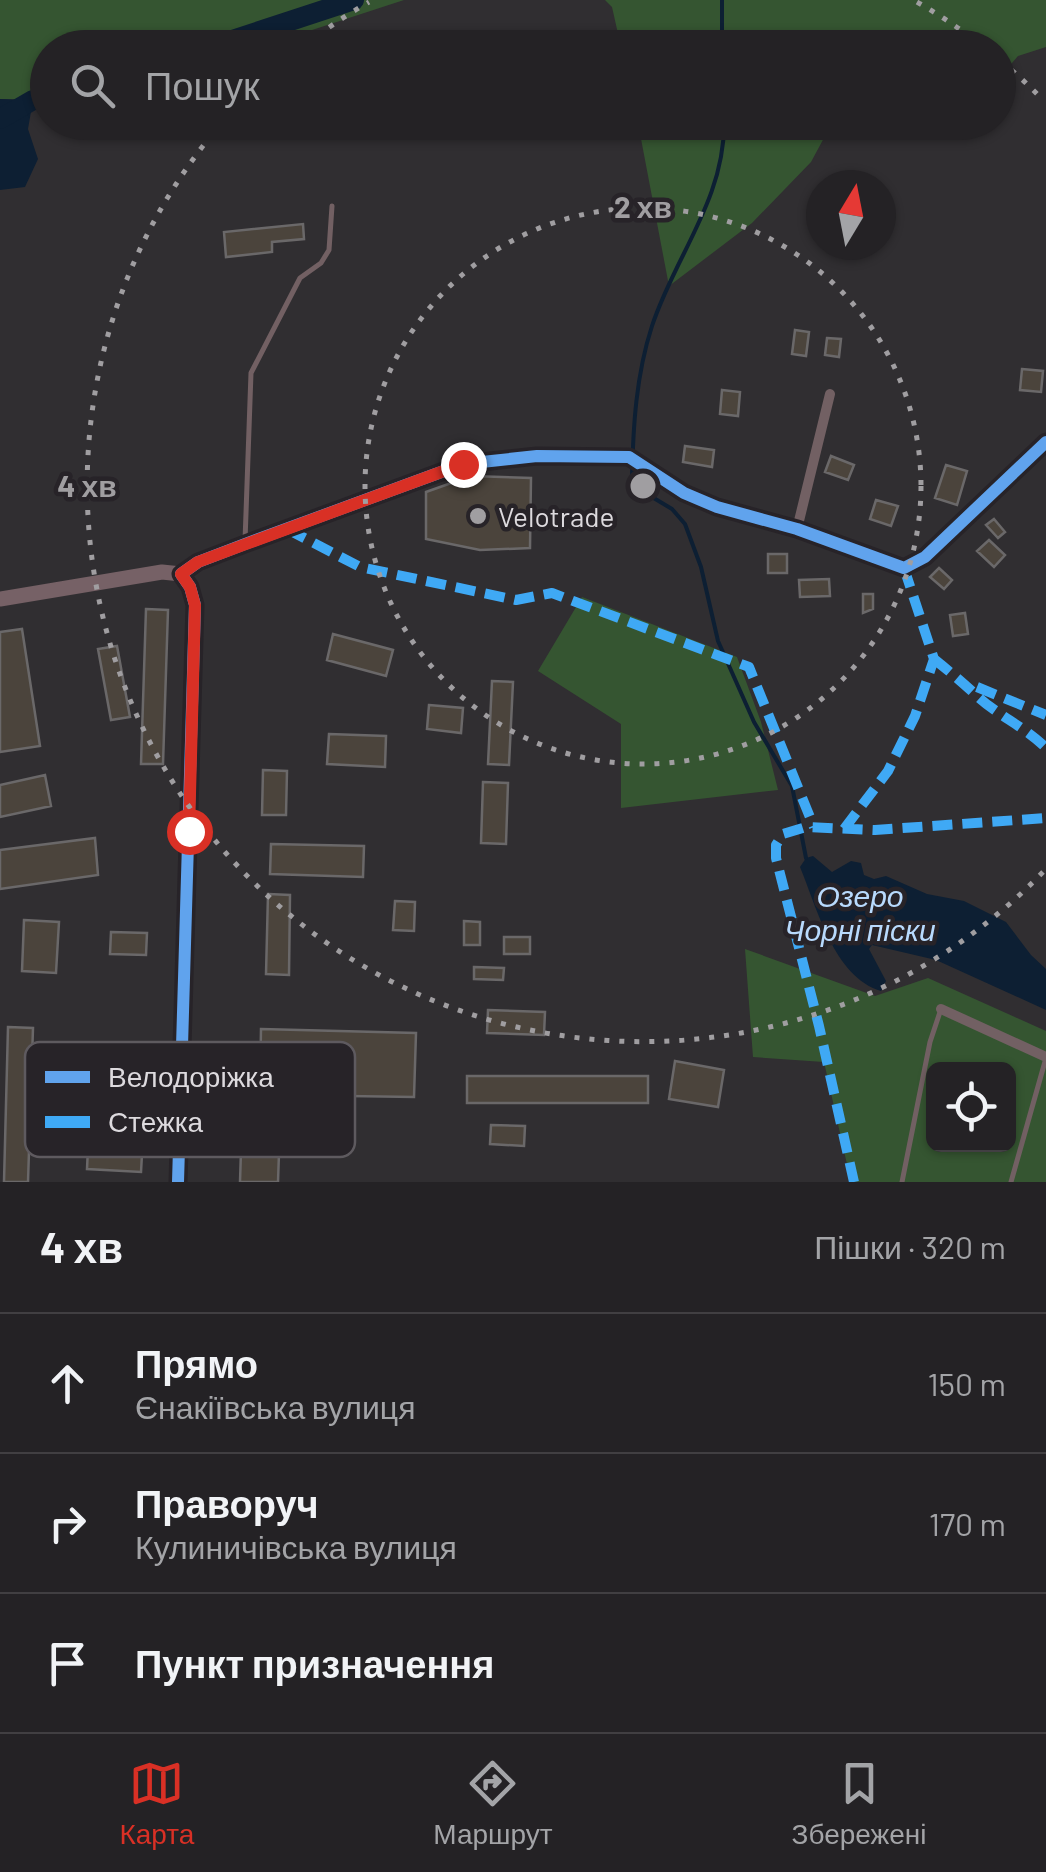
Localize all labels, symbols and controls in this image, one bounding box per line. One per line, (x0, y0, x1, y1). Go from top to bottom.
search box (30, 30, 1016, 140)
icon: search (65, 58, 120, 113)
text: Пошук (145, 62, 260, 108)
north arrow (806, 170, 896, 260)
text: 2 хв (614, 188, 672, 224)
route end (441, 442, 487, 488)
text: 4 хв (57, 467, 117, 503)
centre of rings (625, 468, 661, 504)
place label: Velotrade (498, 499, 614, 533)
marker: Velotrade (467, 505, 489, 527)
route start (167, 809, 213, 855)
water label: Озеро Чорні піски (784, 877, 936, 947)
legend (25, 1042, 355, 1157)
text: Велодоріжка (108, 1059, 274, 1093)
map controls (926, 1062, 1016, 1152)
button: locate (926, 1062, 1016, 1152)
text: Стежка (108, 1104, 204, 1138)
text: 4 хв (40, 1221, 123, 1271)
text: Пішки · 320 m (814, 1227, 1006, 1265)
text: Прямо (135, 1340, 258, 1386)
icon: ahead (40, 1356, 95, 1411)
text: 150 m (927, 1364, 1006, 1402)
text: Єнакіївська вулиця (135, 1387, 415, 1425)
text: Праворуч (135, 1480, 319, 1526)
icon: right (40, 1496, 95, 1551)
text: 170 m (929, 1504, 1006, 1542)
text: Кулиничівська вулиця (135, 1527, 457, 1565)
icon: arrive (40, 1636, 95, 1691)
text: Пункт призначення (135, 1640, 494, 1686)
tab: Карта (119, 1756, 194, 1851)
tab: Маршрут (433, 1756, 553, 1851)
tab: Збережені (792, 1756, 927, 1851)

